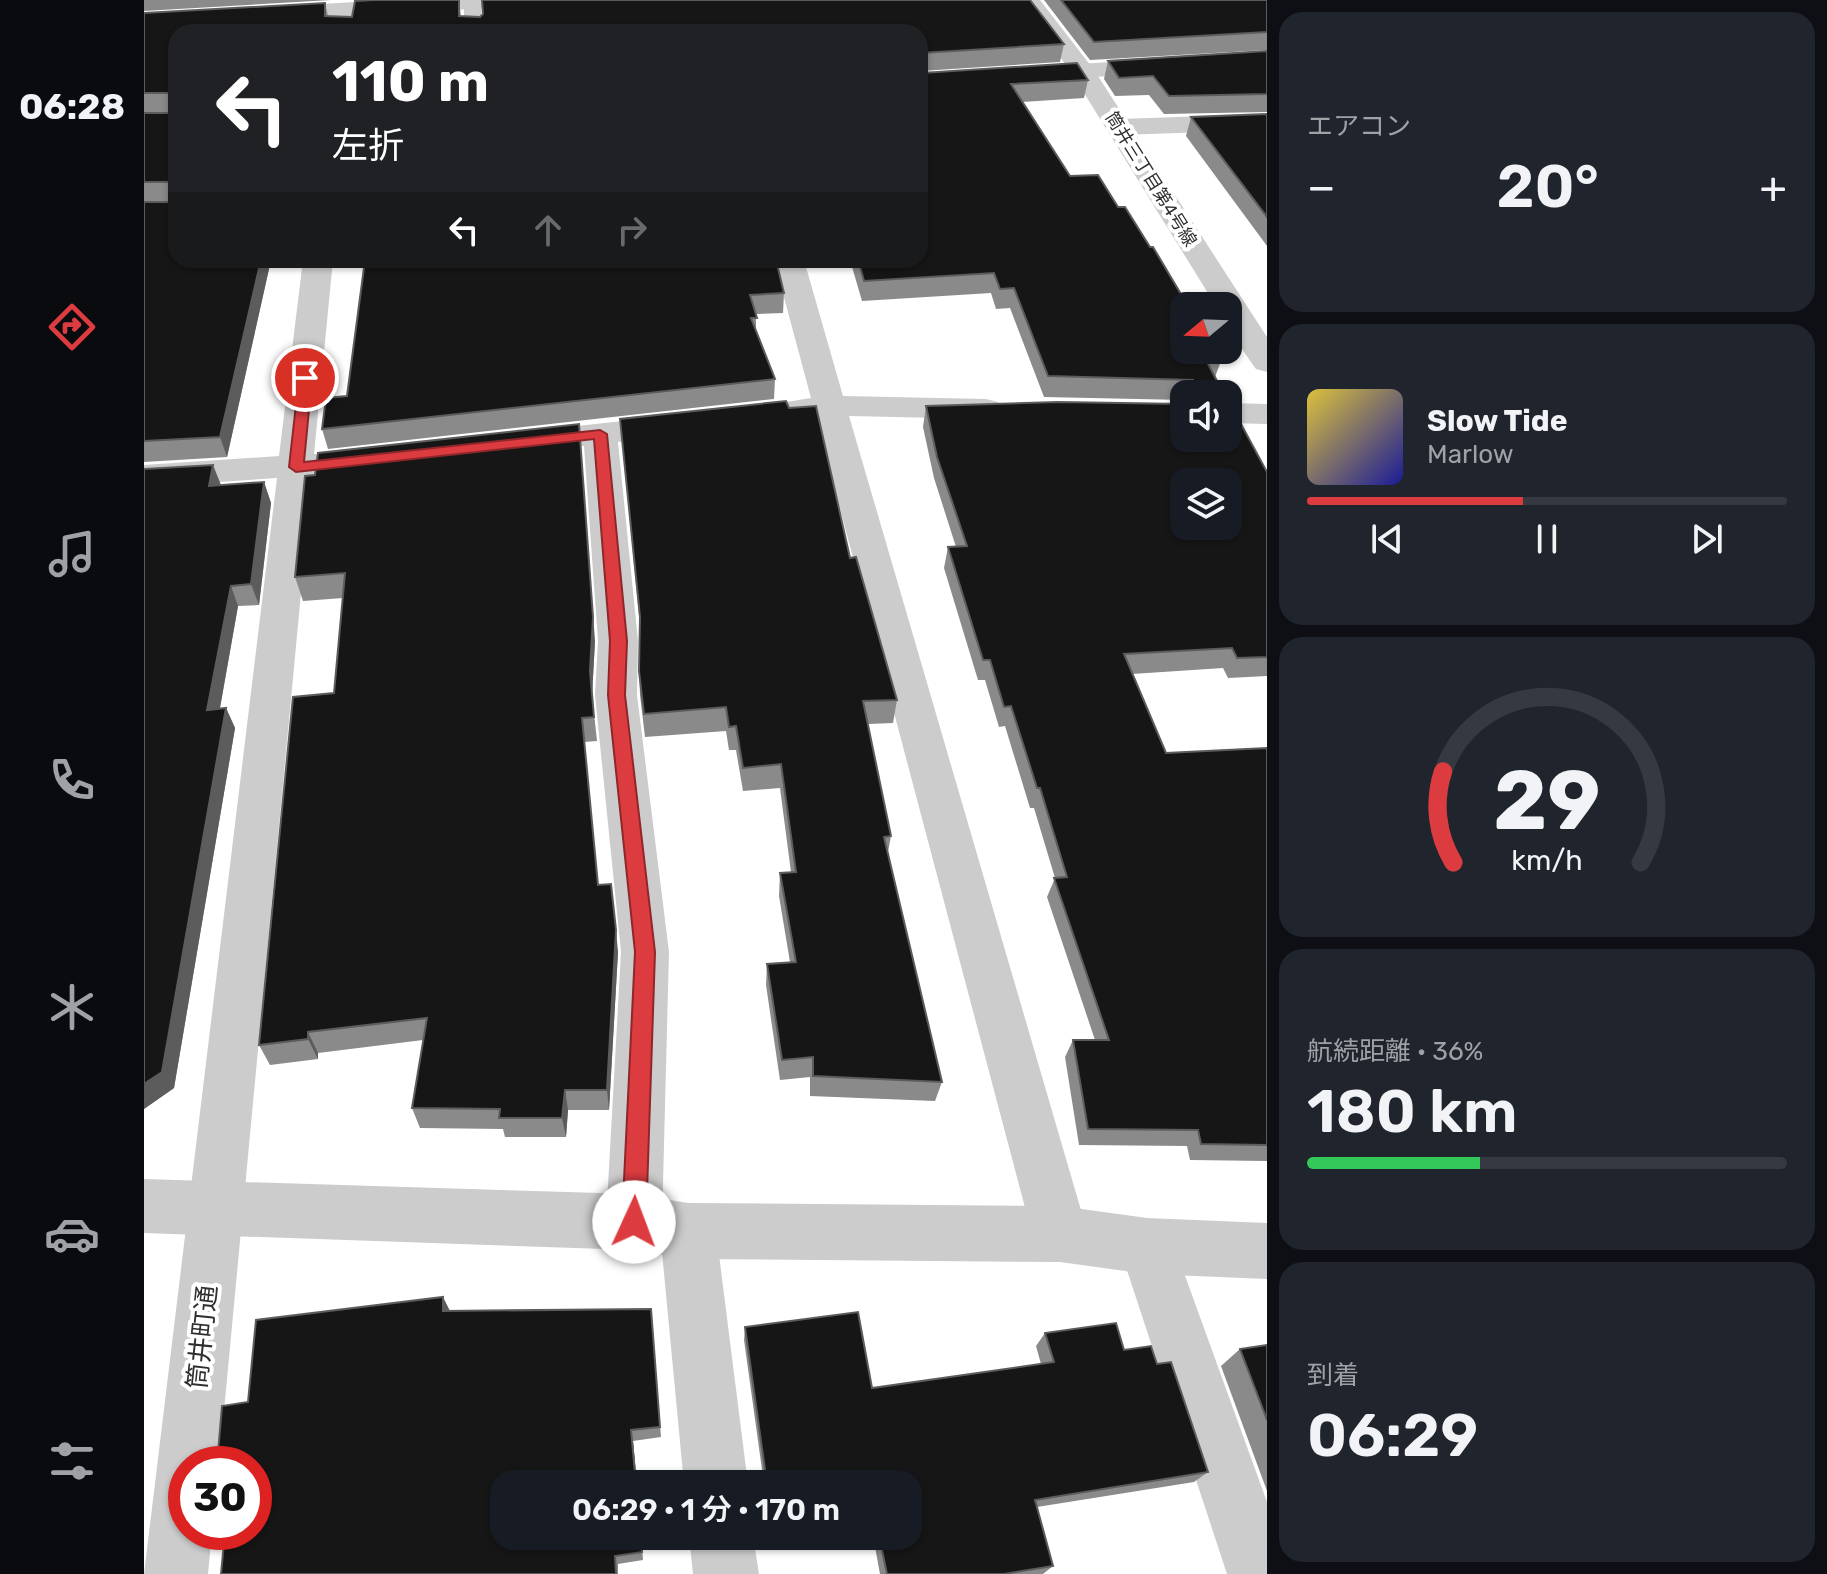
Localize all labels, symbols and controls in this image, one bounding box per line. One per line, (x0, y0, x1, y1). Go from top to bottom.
text: 110 m (332, 49, 489, 115)
icon: left (200, 56, 304, 160)
text: 06:28 (19, 85, 125, 128)
street label: 筒井三丁目第4号線 (1101, 107, 1201, 251)
text: エアコン (1307, 111, 1411, 142)
text: 左折 (332, 124, 404, 167)
text: 20° (1496, 151, 1599, 222)
text: − (1307, 161, 1336, 213)
text: + (1760, 161, 1787, 213)
icon: left (442, 208, 486, 252)
icon: ahead (526, 208, 570, 252)
icon: right (610, 208, 654, 252)
north arrow (1170, 292, 1242, 364)
map controls (1170, 292, 1242, 540)
icon: directions (44, 299, 100, 355)
pin (271, 344, 339, 412)
icon: arrive (283, 356, 327, 400)
button: sound (1170, 380, 1242, 452)
text: Slow Tide (1427, 403, 1567, 439)
text: Marlow (1427, 439, 1514, 470)
button: layers (1170, 468, 1242, 540)
icon: previous (1365, 517, 1409, 561)
icon: pause (1525, 517, 1569, 561)
icon: next (1685, 517, 1729, 561)
icon: music (44, 526, 100, 582)
text: 29 (1493, 751, 1601, 850)
icon: phone (44, 752, 100, 808)
text: km/h (1511, 843, 1583, 877)
icon: climate (44, 979, 100, 1035)
text: 航続距離 · 36% (1307, 1036, 1483, 1067)
text: 180 km (1307, 1076, 1518, 1147)
position arrow (592, 1180, 676, 1264)
icon: car (44, 1206, 100, 1262)
street label: 筒井町通 (182, 1284, 223, 1390)
text: 到着 (1307, 1360, 1359, 1391)
text: 06:29 (1307, 1400, 1478, 1471)
icon: filters (44, 1433, 100, 1489)
speed limit sign: 30 (168, 1446, 272, 1550)
text: 06:29 · 1 分 · 170 m (572, 1492, 840, 1528)

